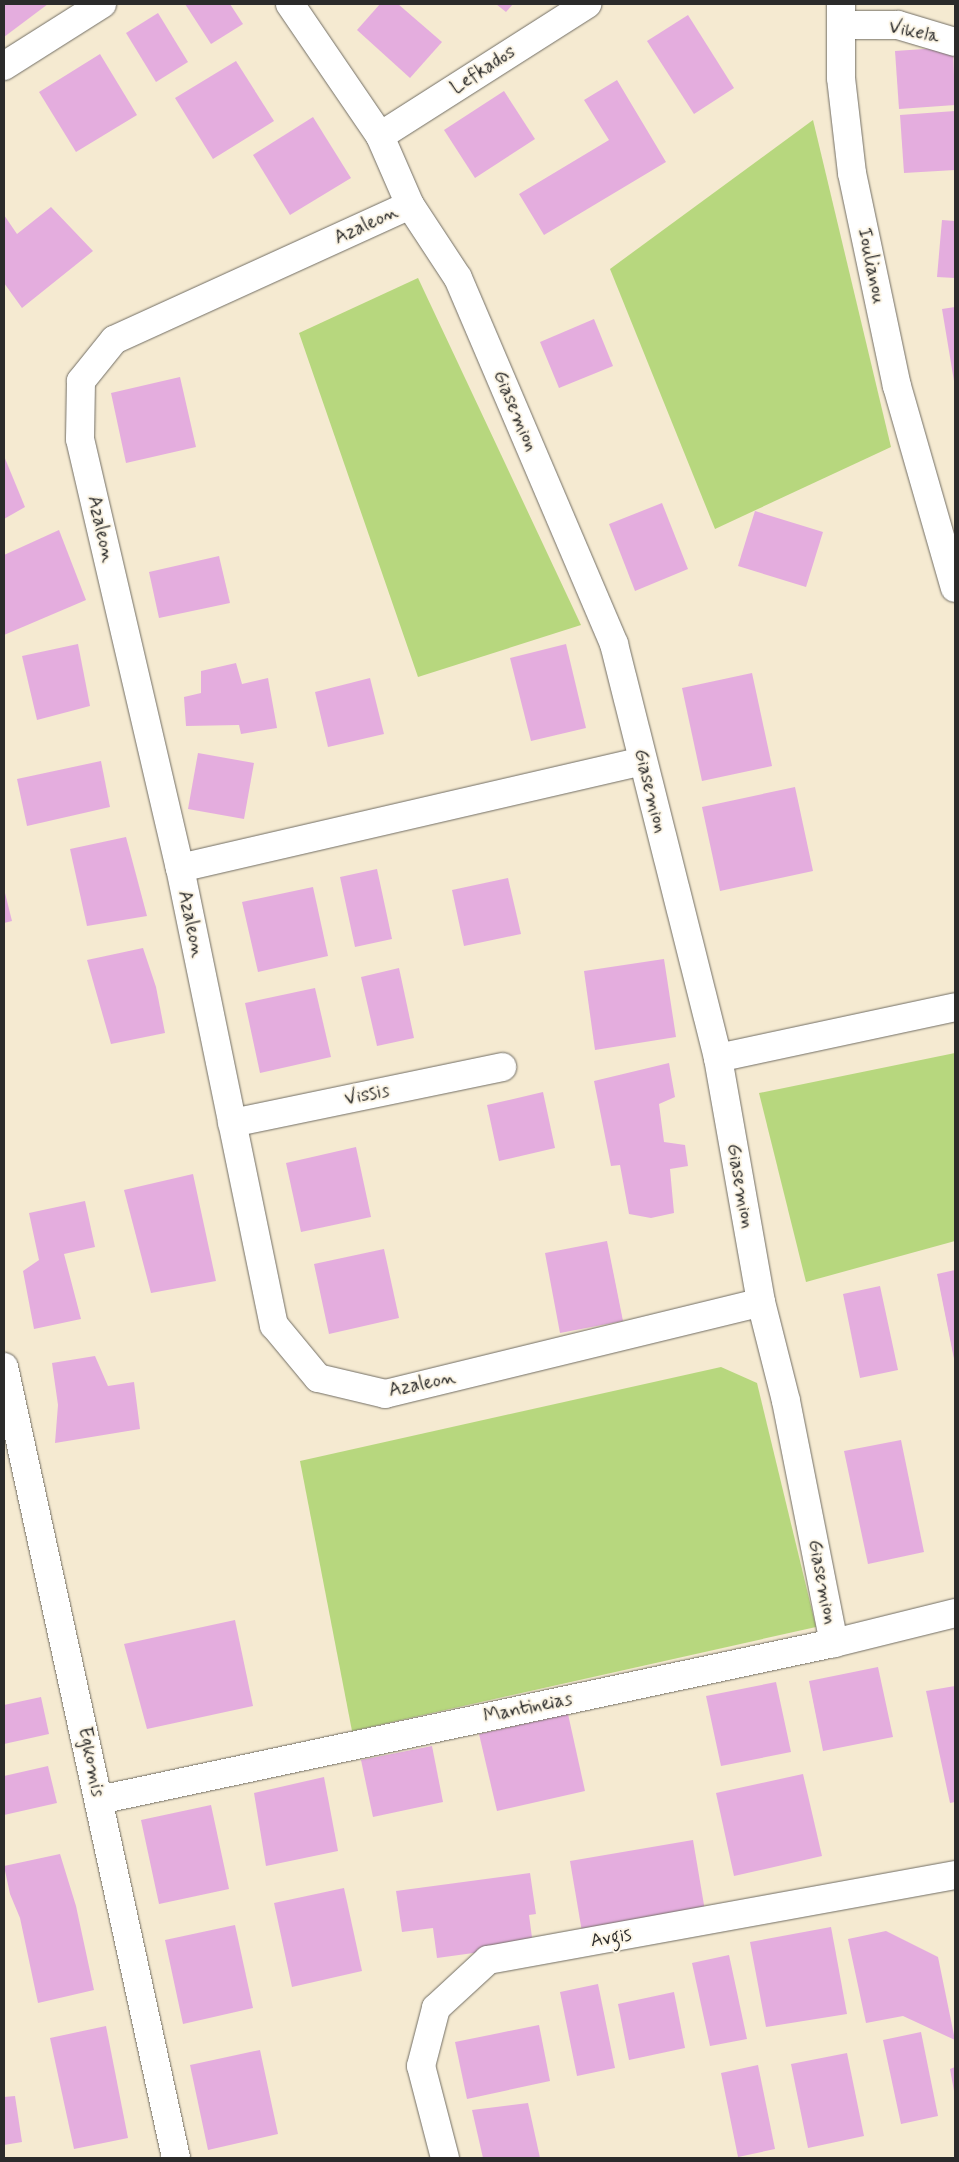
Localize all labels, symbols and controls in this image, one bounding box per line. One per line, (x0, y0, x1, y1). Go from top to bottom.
street label: Vikela (887, 16, 941, 48)
street label: Lefkados (446, 41, 520, 99)
street label: Azaleon (331, 200, 401, 250)
street label: Ioulianou (852, 226, 890, 306)
street label: Giasemion (488, 367, 542, 455)
street label: Azaleon (82, 493, 120, 565)
street label: Giasemion (629, 747, 671, 835)
street label: Azaleon (173, 889, 209, 959)
street label: Vissis (342, 1079, 392, 1111)
street label: Giasemion (721, 1142, 759, 1230)
street label: Azaleon (387, 1366, 457, 1402)
street label: Giasemion (803, 1538, 841, 1626)
street label: Mantineias (482, 1687, 574, 1729)
street label: Egkomis (73, 1725, 109, 1799)
street label: Avgis (589, 1923, 633, 1953)

